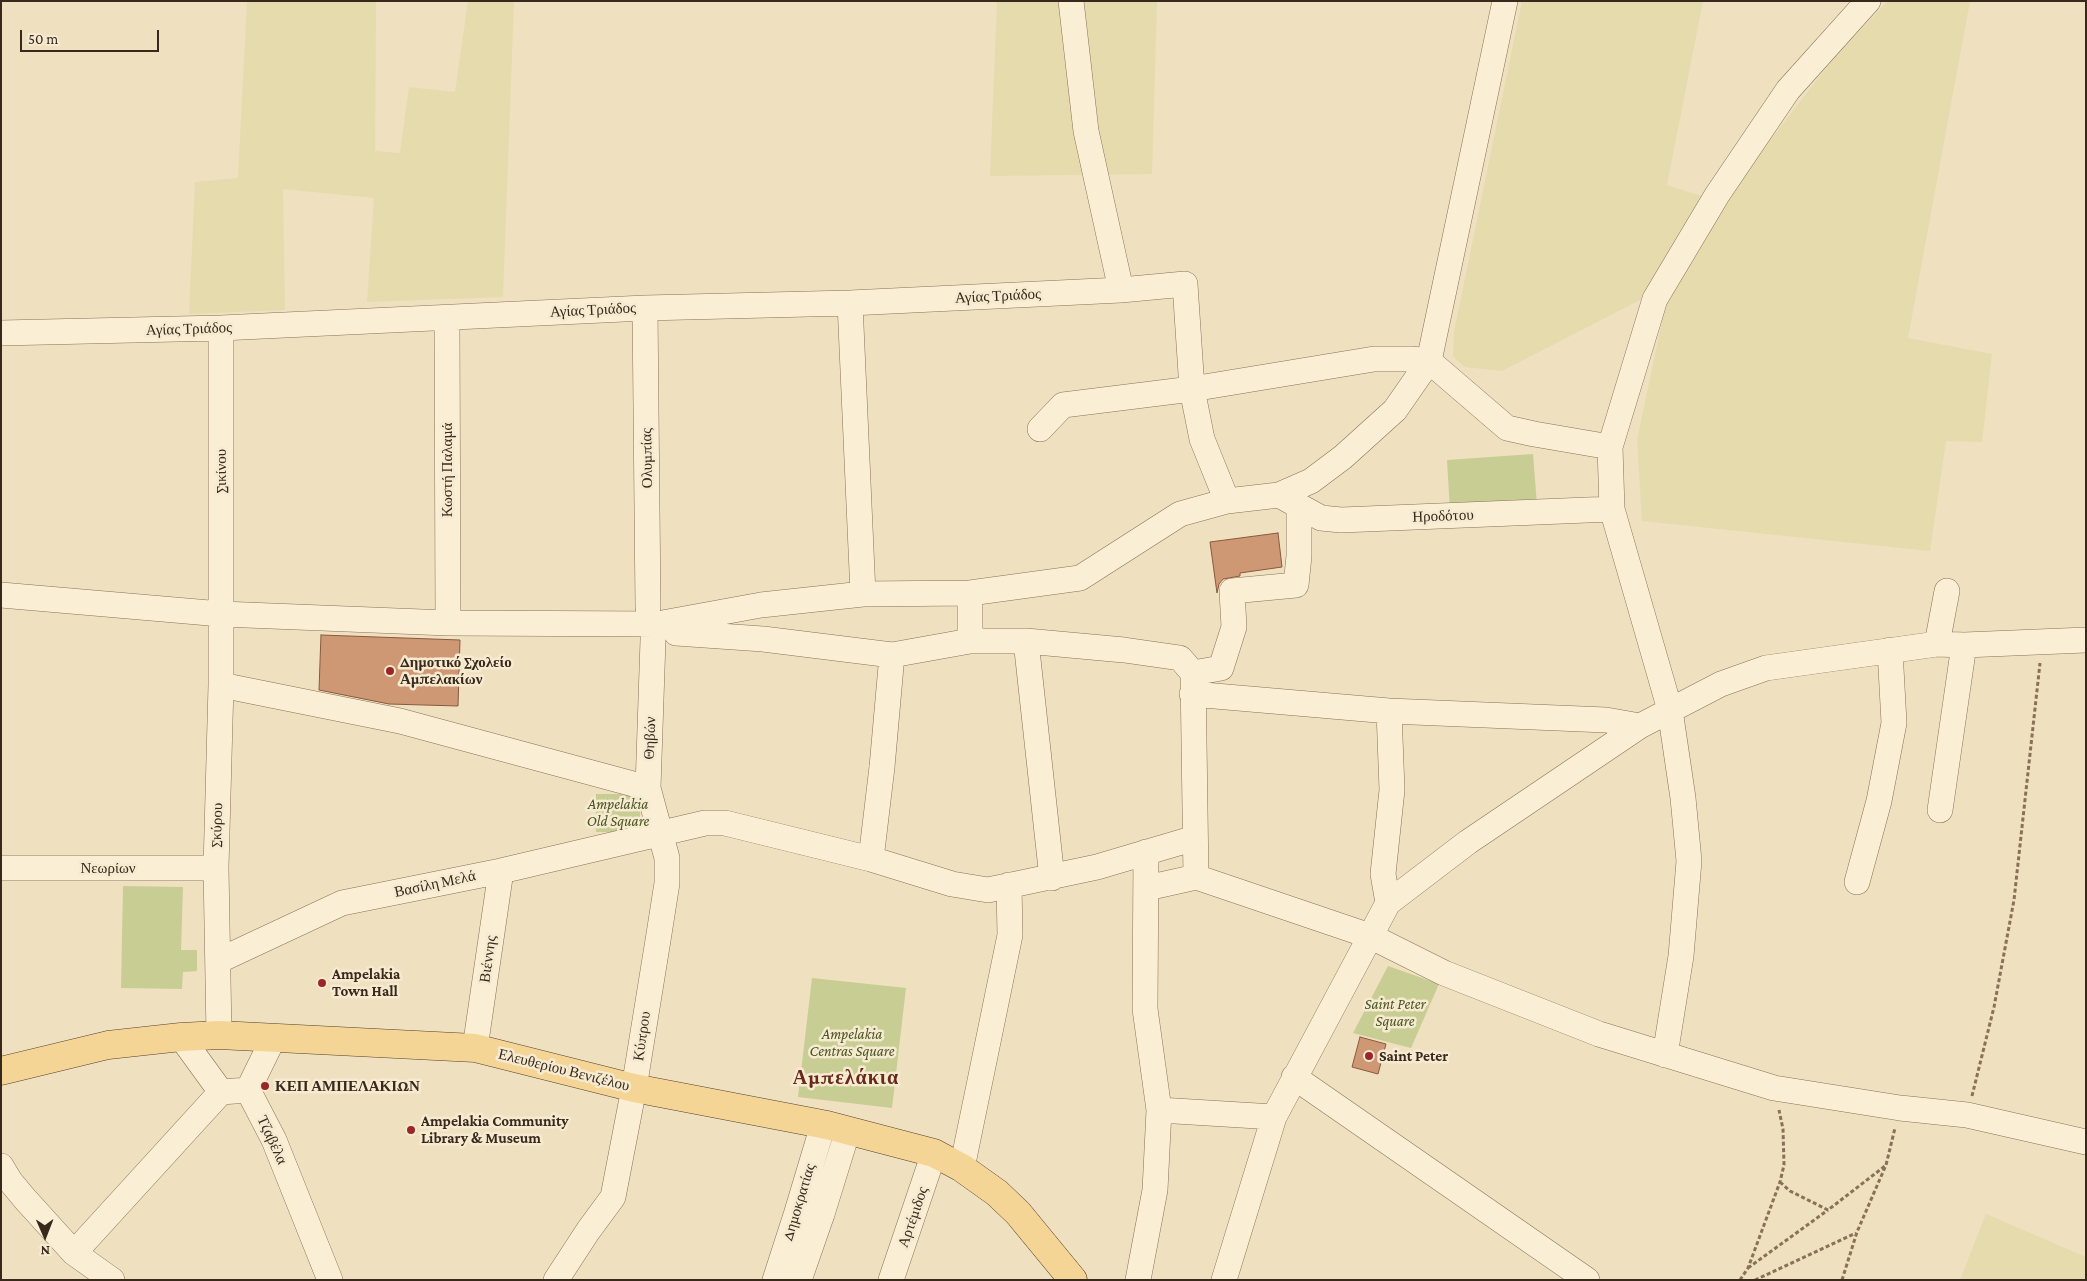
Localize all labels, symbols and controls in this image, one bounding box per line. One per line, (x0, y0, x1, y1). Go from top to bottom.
scale bar (22, 20, 161, 52)
text: 50 m (28, 31, 58, 47)
street label: Αγίας Τριάδος (955, 285, 1041, 307)
street label: Αγίας Τριάδος (550, 299, 636, 321)
street label: Αγίας Τριάδος (146, 319, 232, 339)
street label: Κωστή Παλαμά (438, 423, 456, 517)
street label: Ολυμπίας (637, 428, 657, 488)
street label: Σικίνου (212, 449, 230, 493)
street label: Ηροδότου (1412, 506, 1474, 526)
place label: Δημοτικό Σχολείο Αμπελακίων (400, 653, 512, 688)
marker: Δημοτικό Σχολείο Αμπελακίων (384, 665, 396, 677)
street label: Θηβών (640, 716, 660, 760)
park label: Ampelakia Old Square (587, 795, 649, 830)
street label: Σκύρου (207, 802, 227, 848)
street label: Νεωρίων (80, 859, 136, 877)
street label: Βασίλη Μελά (393, 867, 477, 901)
street label: Βιέννης (476, 934, 500, 984)
place label: Ampelakia Town Hall (332, 965, 400, 1000)
marker: Ampelakia Town Hall (316, 977, 328, 989)
park label: Saint Peter Square (1364, 995, 1426, 1030)
street label: Κύπρου (630, 1010, 654, 1062)
park label: Ampelakia Centras Square (810, 1025, 894, 1060)
street label: Ελευθερίου Βενιζέλου (496, 1045, 632, 1095)
place label: Saint Peter (1379, 1047, 1448, 1065)
marker: Saint Peter (1363, 1050, 1375, 1062)
district label: Αμπελάκια (792, 1066, 900, 1090)
place label: ΚΕΠ ΑΜΠΕΛΑΚΙΩΝ (275, 1077, 420, 1095)
marker: ΚΕΠ ΑΜΠΕΛΑΚΙΩΝ (259, 1080, 271, 1092)
place label: Ampelakia Community Library & Museum (421, 1112, 568, 1147)
street label: Τζαβέλα (253, 1113, 291, 1167)
marker: Ampelakia Community Library & Museum (405, 1124, 417, 1136)
street label: Δημοκρατίας (779, 1161, 819, 1243)
street label: Αρτέμιδος (894, 1184, 932, 1250)
north arrow (20, 1211, 70, 1261)
text: N (40, 1243, 50, 1259)

